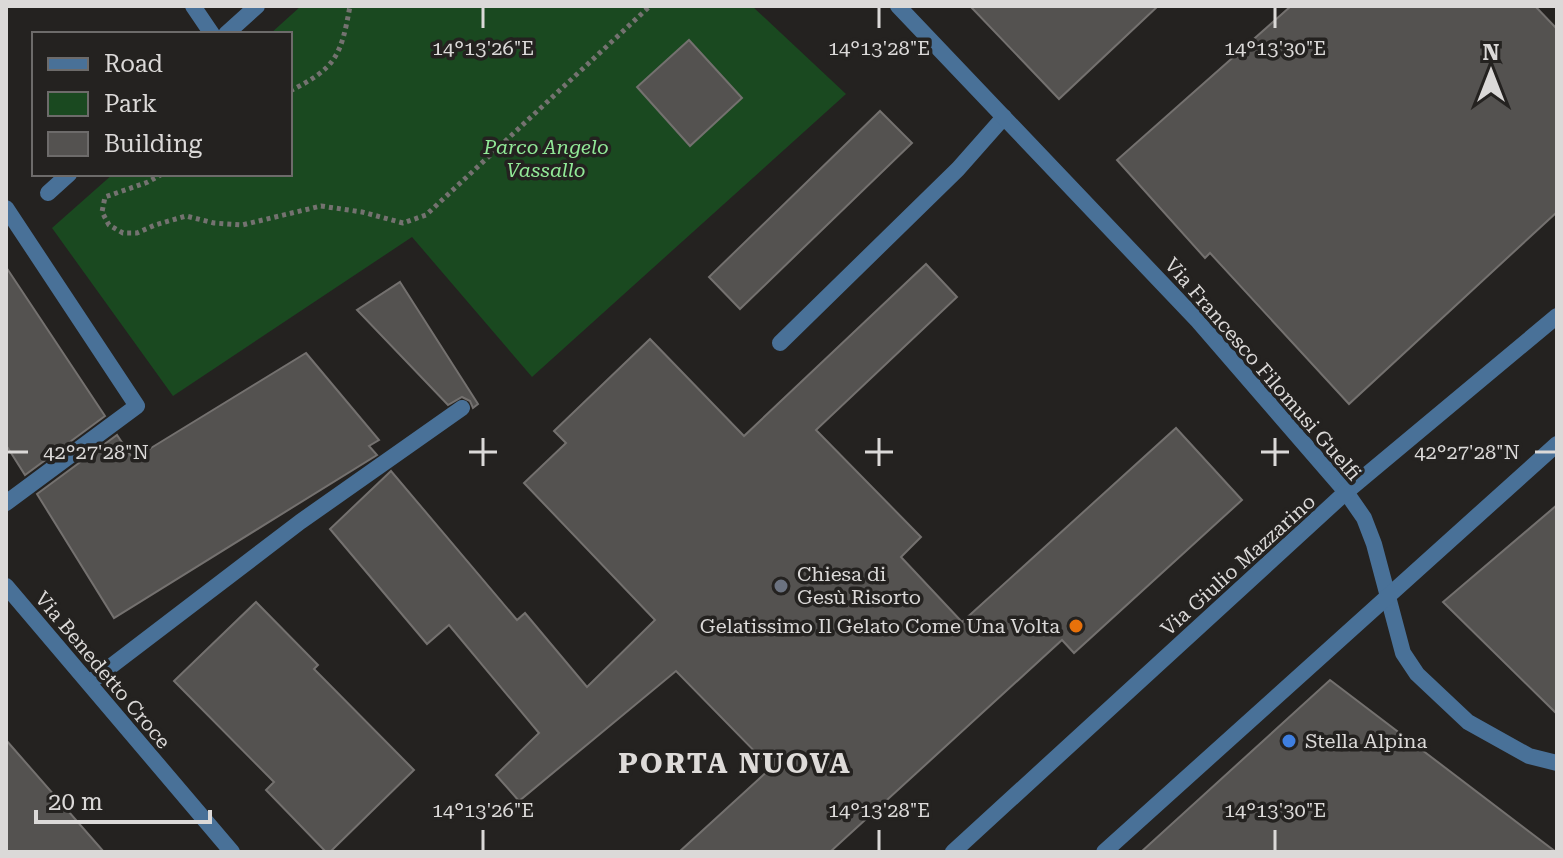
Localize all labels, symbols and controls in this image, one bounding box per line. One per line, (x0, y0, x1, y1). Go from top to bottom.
legend (32, 32, 292, 176)
north arrow (1451, 32, 1531, 112)
text: 14°13'26"E (432, 36, 534, 60)
text: 14°13'28"E (828, 36, 930, 60)
text: 14°13'30"E (1224, 36, 1326, 60)
text: N (1483, 40, 1500, 65)
text: Road (104, 50, 163, 78)
text: Park (104, 90, 157, 118)
text: Building (104, 130, 202, 158)
park label: Parco Angelo Vassallo (482, 135, 609, 182)
street label: Via Francesco Filomusi Guelfi (1160, 253, 1367, 486)
text: 42°27'28"N (43, 440, 149, 464)
text: 42°27'28"N (1414, 440, 1520, 464)
street label: Via Giulio Mazzarino (1156, 489, 1320, 641)
place label: Chiesa di Gesù Risorto (797, 562, 921, 609)
marker: Chiesa di Gesù Risorto (772, 577, 790, 595)
street label: Via Benedetto Croce (30, 587, 176, 753)
place label: Gelatissimo Il Gelato Come Una Volta (700, 614, 1060, 638)
marker: Gelatissimo Il Gelato Come Una Volta (1067, 617, 1085, 635)
place label: Stella Alpina (1305, 729, 1427, 753)
marker: Stella Alpina (1280, 732, 1298, 750)
district label: PORTA NUOVA (618, 747, 852, 780)
scale bar (36, 774, 210, 824)
text: 20 m (48, 788, 103, 816)
text: 14°13'26"E (432, 798, 534, 822)
text: 14°13'28"E (828, 798, 930, 822)
text: 14°13'30"E (1224, 798, 1326, 822)

